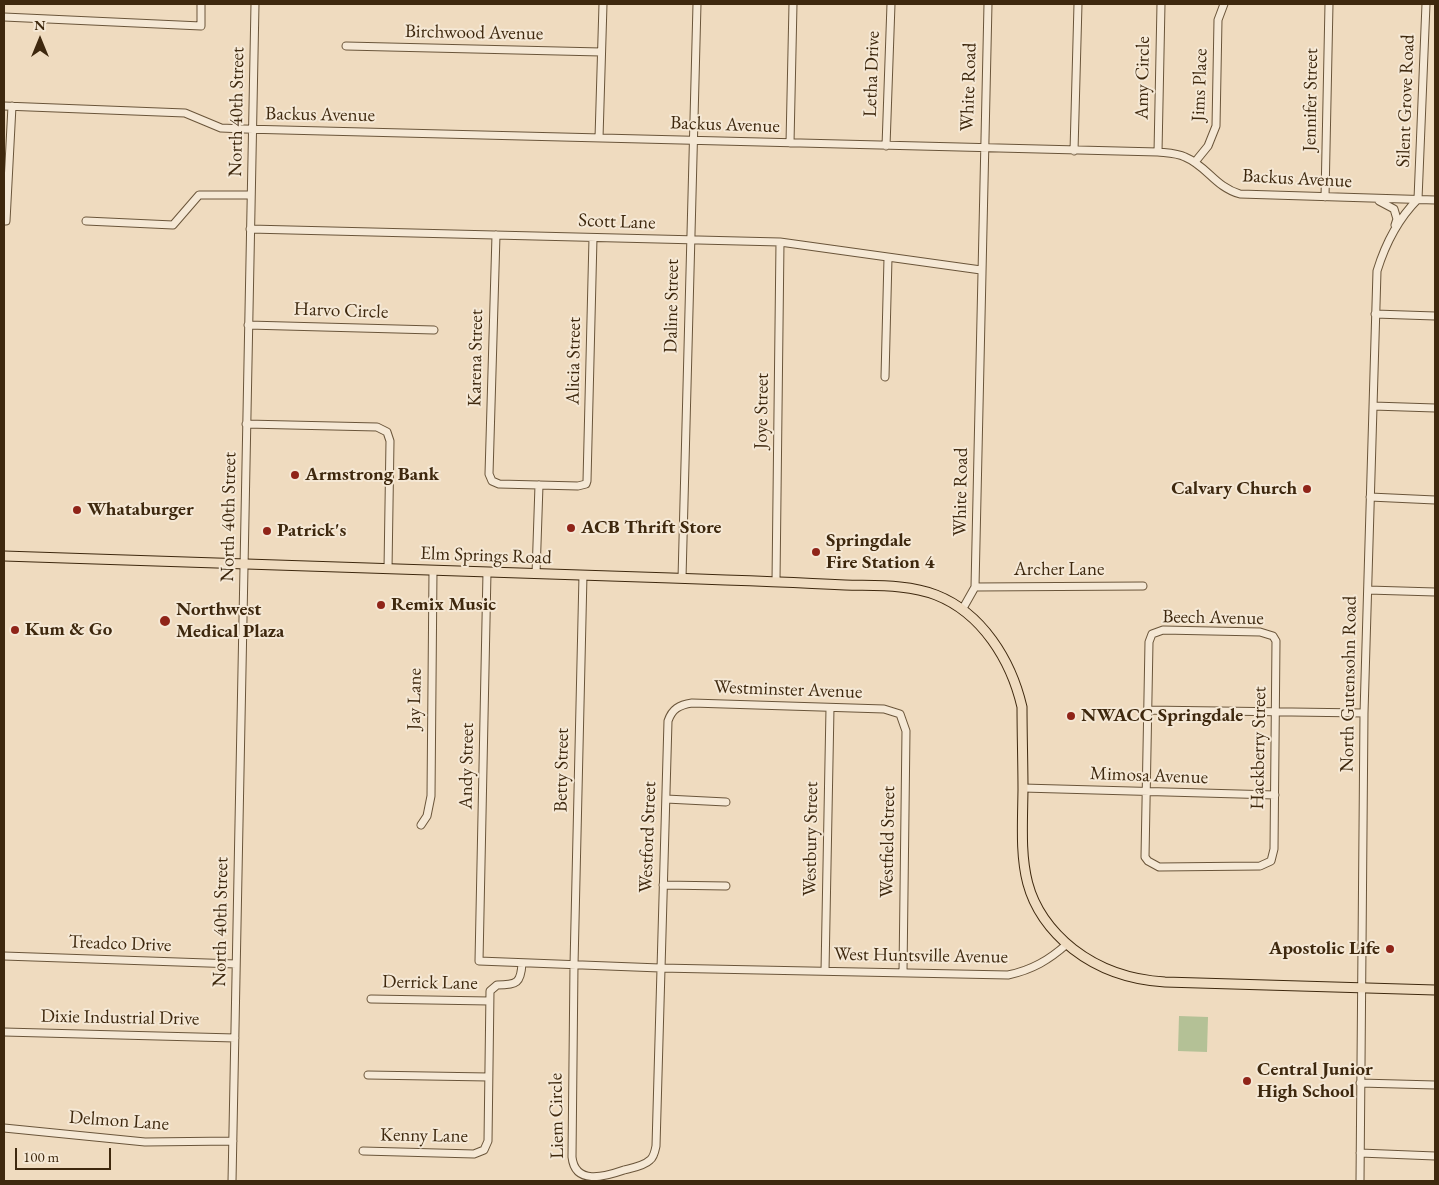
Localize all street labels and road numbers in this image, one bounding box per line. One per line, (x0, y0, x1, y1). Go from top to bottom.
street label: Birchwood Avenue (405, 20, 543, 46)
street label: Letha Drive (859, 31, 885, 117)
street label: Silent Grove Road (1392, 34, 1420, 168)
street label: Amy Circle (1131, 36, 1155, 120)
street label: White Road (956, 42, 982, 132)
street label: North 40th Street (224, 47, 250, 177)
street label: Jims Place (1187, 48, 1213, 122)
street label: Jennifer Street (1299, 48, 1323, 152)
street label: Backus Avenue (265, 103, 375, 127)
street label: Backus Avenue (670, 112, 780, 138)
street label: Backus Avenue (1242, 165, 1352, 193)
street label: Scott Lane (578, 209, 656, 235)
street label: Daline Street (660, 259, 684, 353)
street label: Harvo Circle (293, 298, 389, 324)
street label: Karena Street (464, 309, 488, 407)
street label: Alicia Street (562, 317, 586, 405)
street label: Joye Street (750, 373, 774, 449)
street label: White Road (949, 447, 973, 537)
street label: North 40th Street (216, 452, 242, 582)
street label: Elm Springs Road (420, 542, 552, 570)
street label: Archer Lane (1014, 559, 1104, 581)
street label: North Gutensohn Road (1336, 596, 1362, 772)
street label: Beech Avenue (1162, 606, 1264, 630)
street label: Jay Lane (403, 668, 427, 730)
street label: Westminster Avenue (713, 676, 863, 704)
street label: Hackberry Street (1247, 686, 1271, 810)
street label: Andy Street (455, 722, 479, 810)
street label: Betty Street (550, 728, 574, 812)
street label: Mimosa Avenue (1090, 763, 1208, 789)
street label: Westford Street (635, 781, 661, 893)
street label: Westbury Street (799, 781, 823, 897)
street label: Westfield Street (876, 786, 900, 898)
street label: North 40th Street (208, 857, 234, 987)
street label: Treadco Drive (68, 931, 172, 957)
street label: West Huntsville Avenue (834, 943, 1008, 969)
street label: Derrick Lane (382, 971, 478, 995)
street label: Dixie Industrial Drive (40, 1005, 200, 1031)
street label: Liem Circle (545, 1073, 569, 1159)
street label: Delmon Lane (68, 1106, 170, 1136)
street label: Kenny Lane (380, 1124, 468, 1148)

